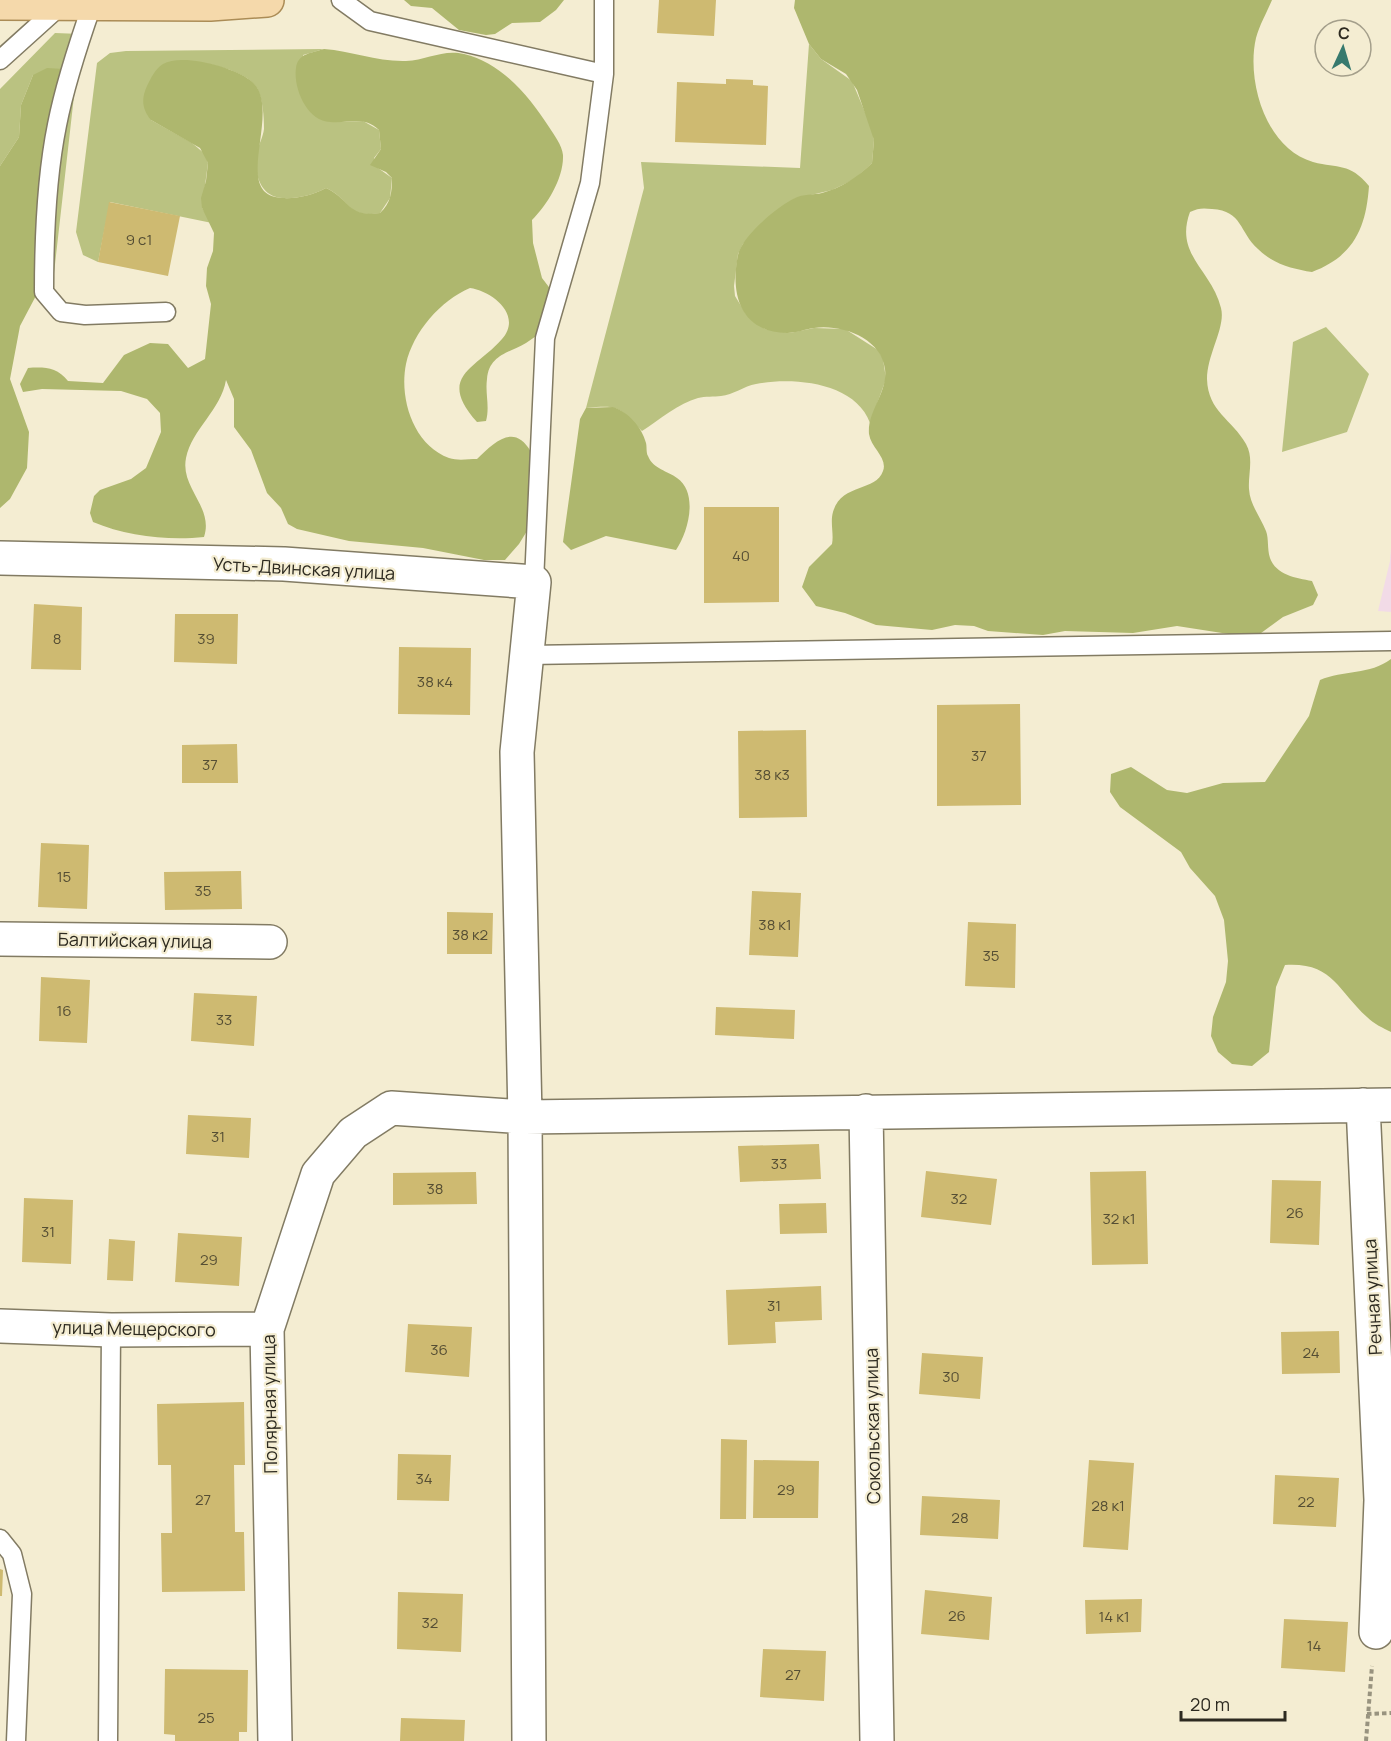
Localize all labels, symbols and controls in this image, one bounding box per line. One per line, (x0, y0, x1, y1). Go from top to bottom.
north arrow (1313, 18, 1373, 78)
text: С (1337, 22, 1351, 44)
house number: 9 с1 (126, 229, 152, 250)
house number: 40 (732, 545, 750, 566)
street label: Усть-Двинская улица (212, 551, 396, 585)
house number: 8 (53, 628, 61, 649)
house number: 39 (197, 628, 215, 649)
house number: 38 к4 (417, 671, 453, 692)
house number: 37 (971, 745, 987, 766)
house number: 37 (202, 754, 218, 775)
house number: 38 к3 (754, 764, 790, 785)
house number: 15 (57, 866, 71, 887)
house number: 35 (195, 880, 211, 901)
house number: 38 к1 (758, 914, 792, 935)
house number: 38 к2 (452, 924, 488, 945)
street label: Балтийская улица (58, 927, 212, 953)
house number: 35 (983, 945, 999, 966)
house number: 16 (56, 1000, 72, 1021)
house number: 33 (216, 1009, 232, 1030)
house number: 31 (211, 1126, 225, 1147)
house number: 33 (771, 1153, 787, 1174)
house number: 38 (426, 1178, 444, 1199)
house number: 32 (951, 1188, 967, 1209)
house number: 26 (1286, 1202, 1304, 1223)
house number: 32 к1 (1102, 1208, 1136, 1229)
house number: 31 (41, 1221, 55, 1242)
street label: Речная улица (1357, 1238, 1387, 1356)
house number: 29 (200, 1249, 218, 1270)
house number: 31 (767, 1295, 781, 1316)
street label: улица Мещерского (52, 1315, 216, 1341)
street label: Полярная улица (256, 1334, 282, 1474)
house number: 36 (430, 1339, 448, 1360)
house number: 24 (1302, 1342, 1320, 1363)
street label: Сокольская улица (859, 1348, 885, 1504)
house number: 30 (942, 1366, 960, 1387)
house number: 34 (415, 1468, 433, 1489)
house number: 29 (777, 1479, 795, 1500)
house number: 27 (195, 1489, 211, 1510)
house number: 22 (1297, 1491, 1315, 1512)
house number: 28 к1 (1091, 1495, 1125, 1516)
house number: 28 (951, 1507, 969, 1528)
house number: 26 (948, 1605, 966, 1626)
house number: 14 к1 (1099, 1606, 1129, 1627)
house number: 32 (422, 1612, 438, 1633)
house number: 14 (1307, 1635, 1321, 1656)
house number: 27 (785, 1664, 801, 1685)
scale bar (1181, 1684, 1284, 1722)
text: 20 m (1190, 1692, 1230, 1716)
house number: 25 (197, 1707, 215, 1728)

